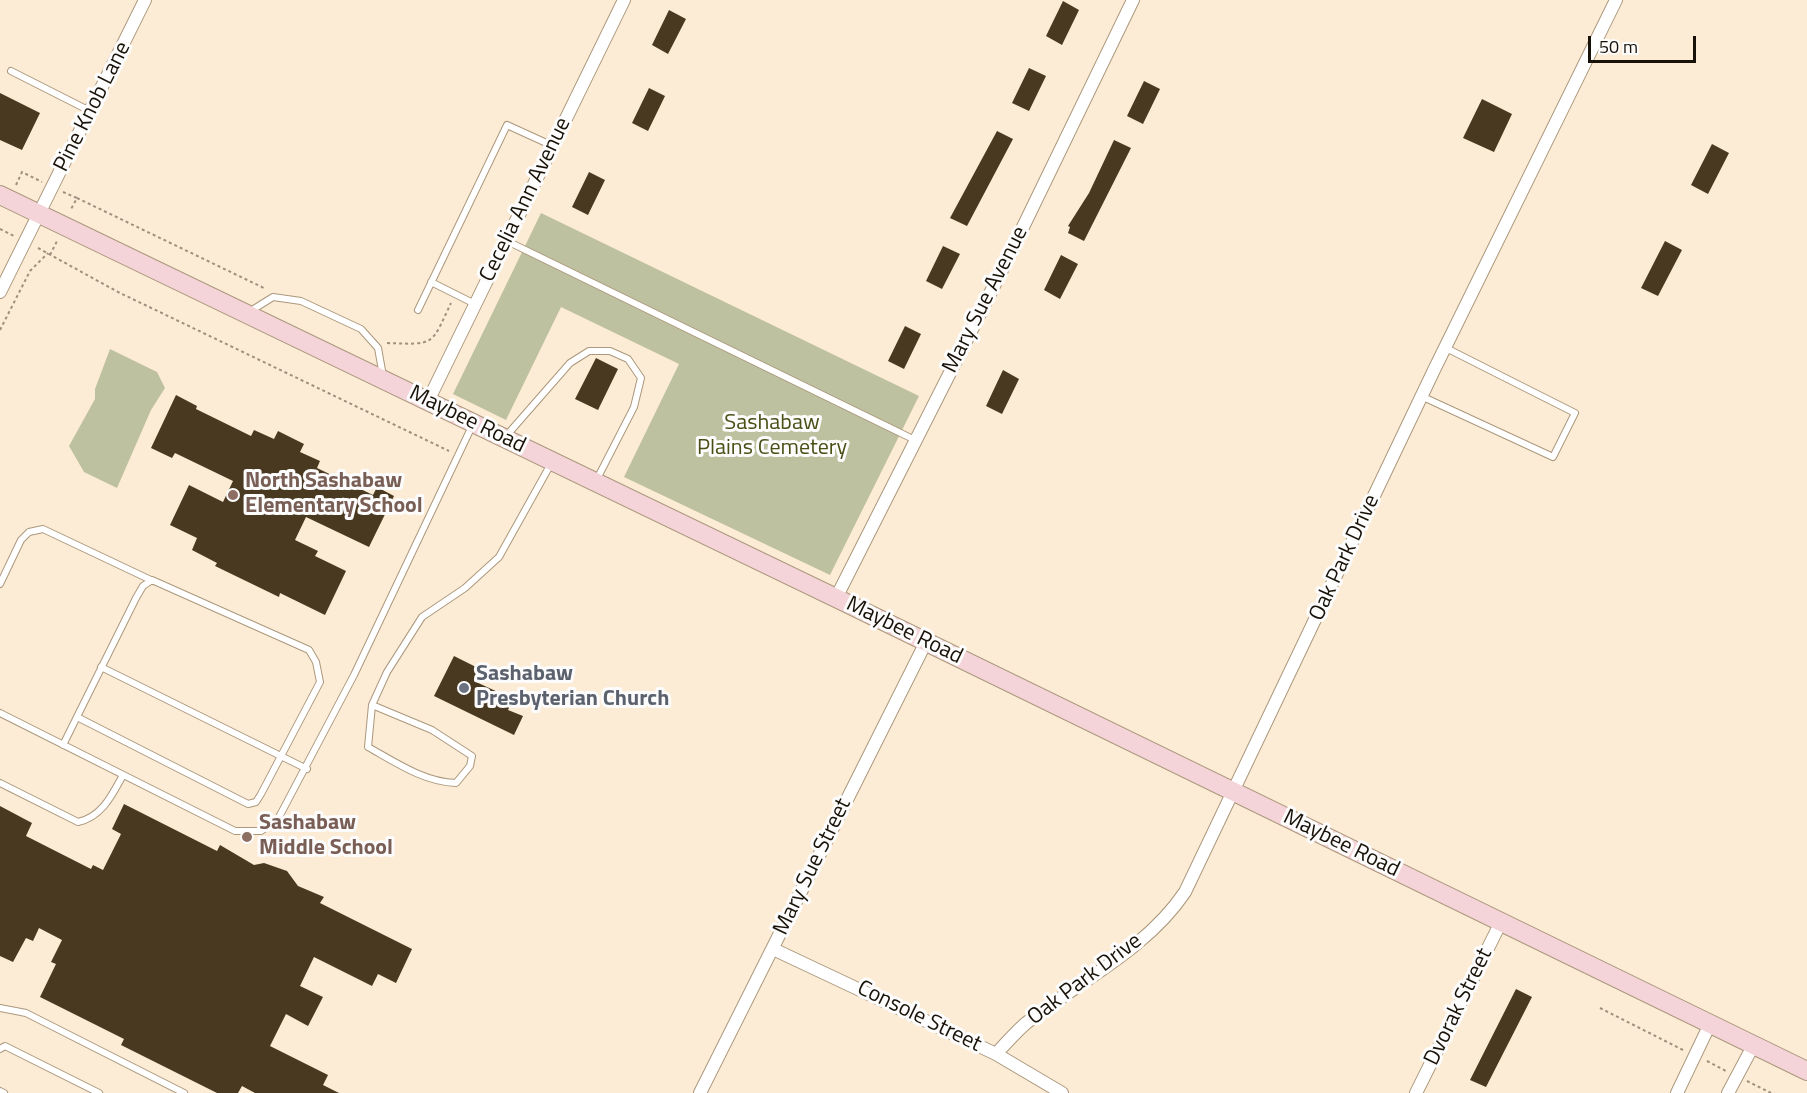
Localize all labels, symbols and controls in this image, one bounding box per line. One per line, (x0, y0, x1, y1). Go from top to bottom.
scale bar (1591, 24, 1699, 62)
text: 50 m (1599, 33, 1638, 60)
street label: Pine Knob Lane (49, 38, 137, 176)
street label: Cecelia Ann Avenue (475, 114, 577, 286)
street label: Mary Sue Avenue (938, 222, 1034, 378)
street label: Maybee Road (404, 380, 530, 460)
park label: Sashabaw Plains Cemetery (697, 411, 847, 463)
place label: North Sashabaw Elementary School (245, 469, 423, 520)
marker: North Sashabaw Elementary School (226, 488, 240, 502)
street label: Oak Park Drive (1304, 491, 1386, 625)
street label: Maybee Road (841, 591, 967, 671)
place label: Sashabaw Presbyterian Church (476, 662, 669, 714)
marker: Sashabaw Presbyterian Church (457, 681, 471, 695)
street label: Mary Sue Street (769, 794, 857, 940)
street label: Maybee Road (1278, 804, 1404, 884)
place label: Sashabaw Middle School (259, 811, 393, 862)
marker: Sashabaw Middle School (240, 830, 254, 844)
street label: Oak Park Drive (1023, 929, 1147, 1031)
street label: Dvorak Street (1419, 944, 1499, 1070)
street label: Console Street (853, 976, 985, 1058)

